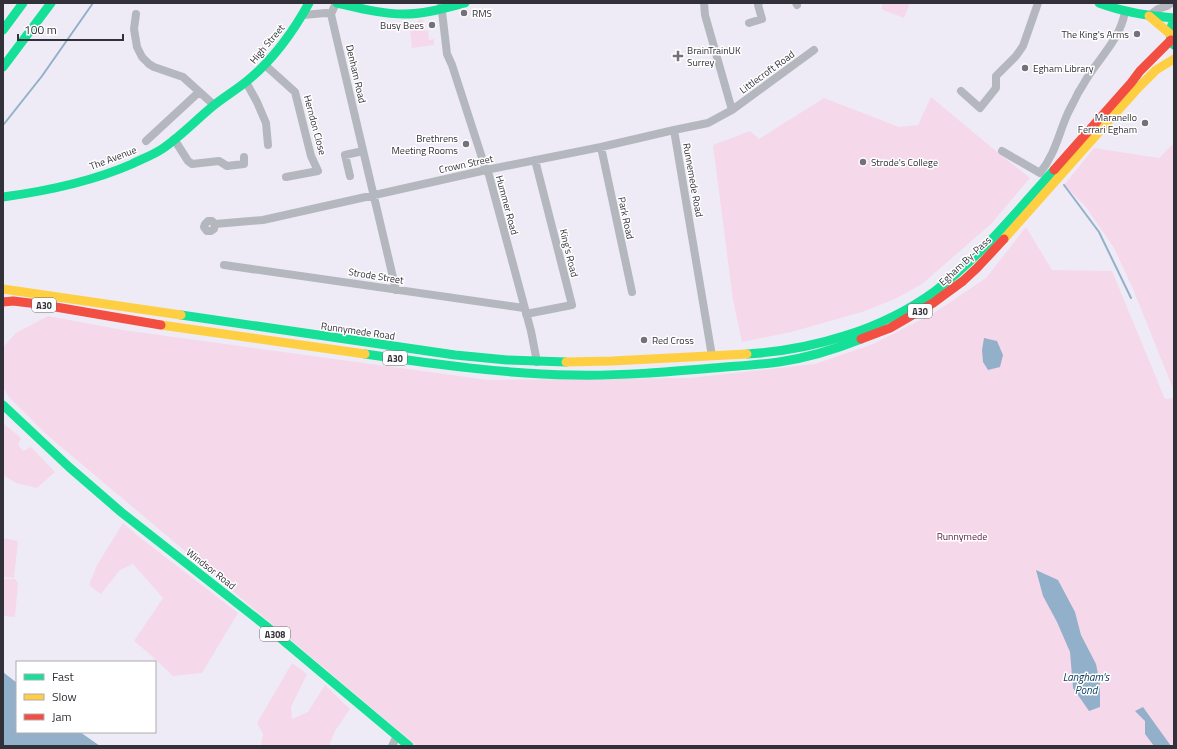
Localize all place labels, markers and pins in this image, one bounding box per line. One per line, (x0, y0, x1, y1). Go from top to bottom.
place label: RMS (472, 6, 492, 21)
marker: RMS (459, 8, 469, 18)
place label: Busy Bees (380, 18, 424, 33)
marker: Busy Bees (427, 20, 437, 30)
place label: The King's Arms (1061, 27, 1129, 42)
marker: The King's Arms (1132, 29, 1142, 39)
place label: BrainTrainUK Surrey (687, 43, 741, 70)
marker: BrainTrainUK Surrey (672, 50, 684, 62)
place label: Egham Library (1033, 61, 1094, 76)
marker: Egham Library (1020, 63, 1030, 73)
place label: Maranello Ferrari Egham (1078, 110, 1137, 137)
marker: Maranello Ferrari Egham (1140, 118, 1150, 128)
place label: Brethrens Meeting Rooms (392, 131, 458, 158)
marker: Brethrens Meeting Rooms (461, 139, 471, 149)
place label: Strode's College (871, 155, 938, 170)
marker: Strode's College (858, 157, 868, 167)
place label: Red Cross (652, 333, 694, 348)
marker: Red Cross (639, 335, 649, 345)

